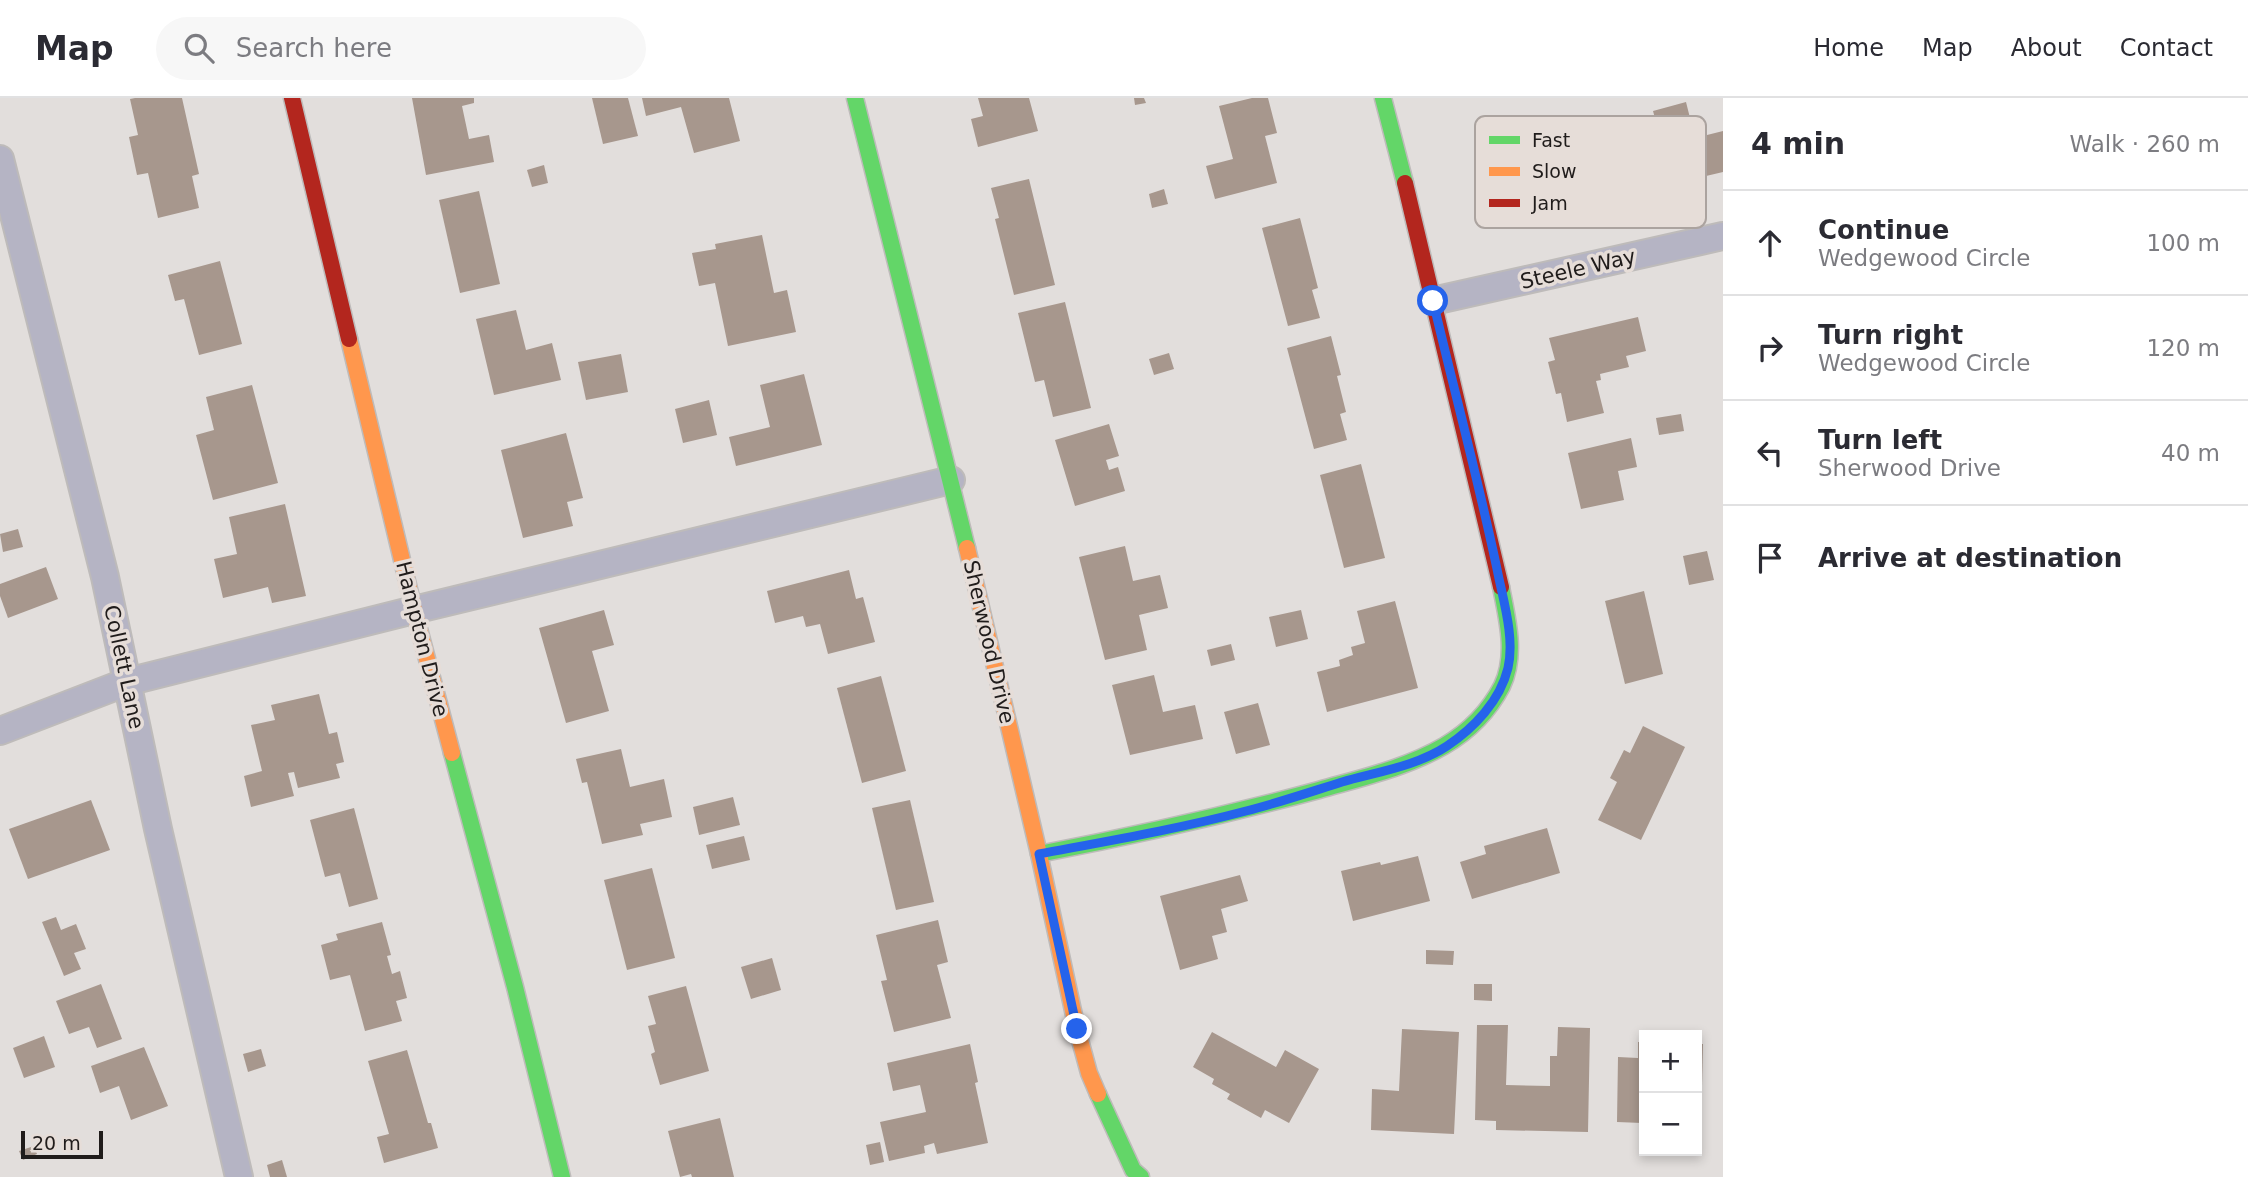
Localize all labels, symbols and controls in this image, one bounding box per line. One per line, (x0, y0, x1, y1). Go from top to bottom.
search box (156, 17, 646, 80)
text: Map (35, 29, 114, 68)
icon: search (180, 29, 218, 67)
text: Search here (236, 33, 392, 63)
text: Home (1813, 34, 1884, 62)
text: Map (1922, 34, 1973, 62)
text: About (2011, 34, 2082, 62)
text: Contact (2120, 34, 2213, 62)
legend (1475, 116, 1706, 228)
text: 4 min (1751, 126, 1845, 161)
text: Fast (1532, 129, 1570, 151)
text: Walk · 260 m (2069, 131, 2220, 157)
text: Slow (1532, 160, 1577, 182)
text: Jam (1531, 192, 1568, 214)
text: Continue (1818, 215, 1949, 245)
icon: ahead (1751, 224, 1789, 262)
text: 100 m (2146, 230, 2220, 256)
street label: Steele Way (1518, 244, 1638, 294)
text: Wedgewood Circle (1818, 245, 2030, 271)
route start (1417, 285, 1448, 316)
text: Turn right (1818, 320, 1963, 350)
icon: right (1751, 329, 1789, 367)
text: 120 m (2146, 335, 2220, 361)
text: Wedgewood Circle (1818, 350, 2030, 376)
text: Turn left (1818, 425, 1942, 455)
icon: left (1751, 434, 1789, 472)
text: 40 m (2161, 440, 2220, 466)
text: Sherwood Drive (1818, 455, 2001, 481)
icon: arrive (1751, 539, 1789, 577)
text: Arrive at destination (1818, 543, 2122, 573)
street label: Sherwood Drive (959, 558, 1019, 726)
street label: Hampton Drive (391, 559, 453, 719)
street label: Collett Lane (99, 603, 149, 731)
route end (1061, 1013, 1092, 1044)
map controls (1639, 1030, 1702, 1156)
button: + (1639, 1030, 1702, 1093)
button: − (1639, 1093, 1702, 1156)
scale bar (21, 1128, 103, 1160)
text: 20 m (32, 1132, 81, 1154)

